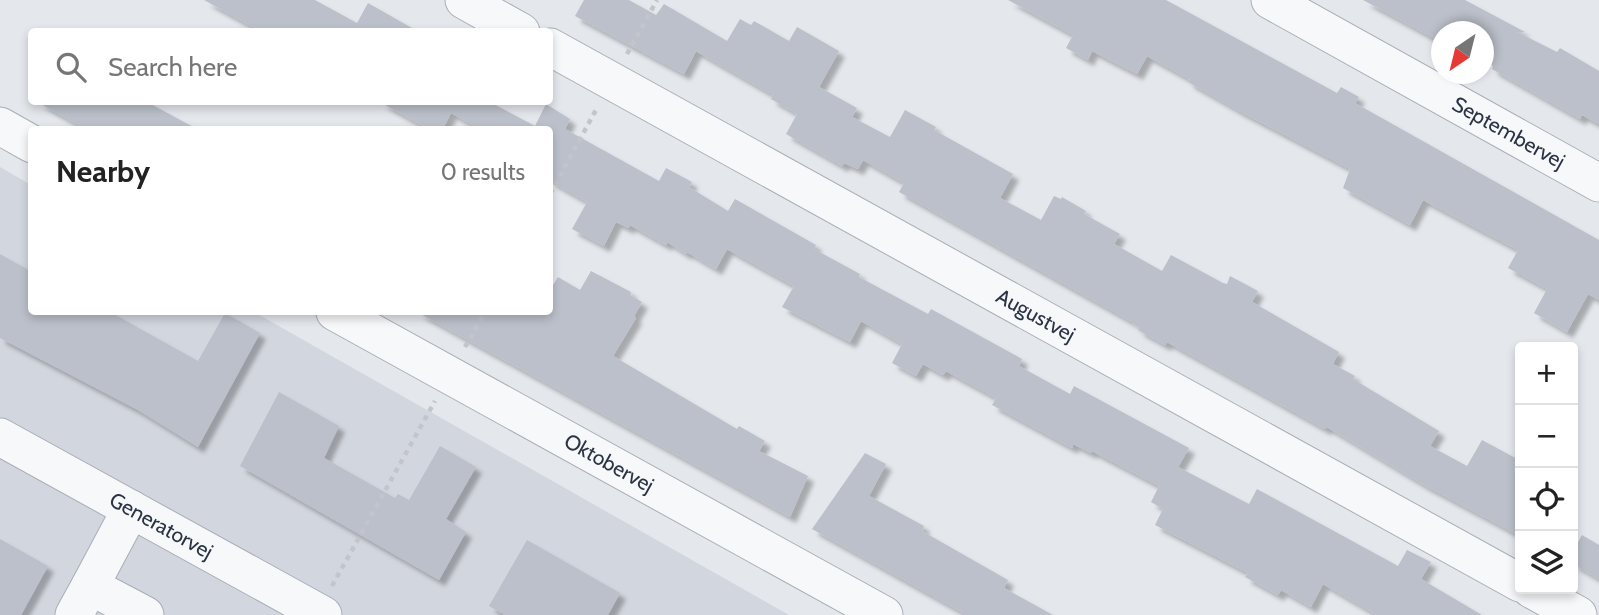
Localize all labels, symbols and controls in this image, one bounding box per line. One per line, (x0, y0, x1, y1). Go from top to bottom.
north arrow (1431, 21, 1494, 84)
search box (28, 28, 553, 105)
icon: search (52, 48, 90, 86)
text: Search here (108, 51, 237, 83)
street label: Septembervej (1448, 91, 1570, 174)
text: Nearby (56, 153, 150, 190)
text: 0 results (441, 158, 525, 186)
street label: Augustvej (992, 283, 1080, 348)
map controls (1515, 342, 1578, 594)
button: + (1515, 342, 1578, 405)
button: − (1515, 405, 1578, 468)
street label: Oktobervej (560, 428, 658, 498)
button: locate (1515, 468, 1578, 531)
street label: Generatorvej (105, 487, 217, 565)
button: layers (1515, 531, 1578, 594)

